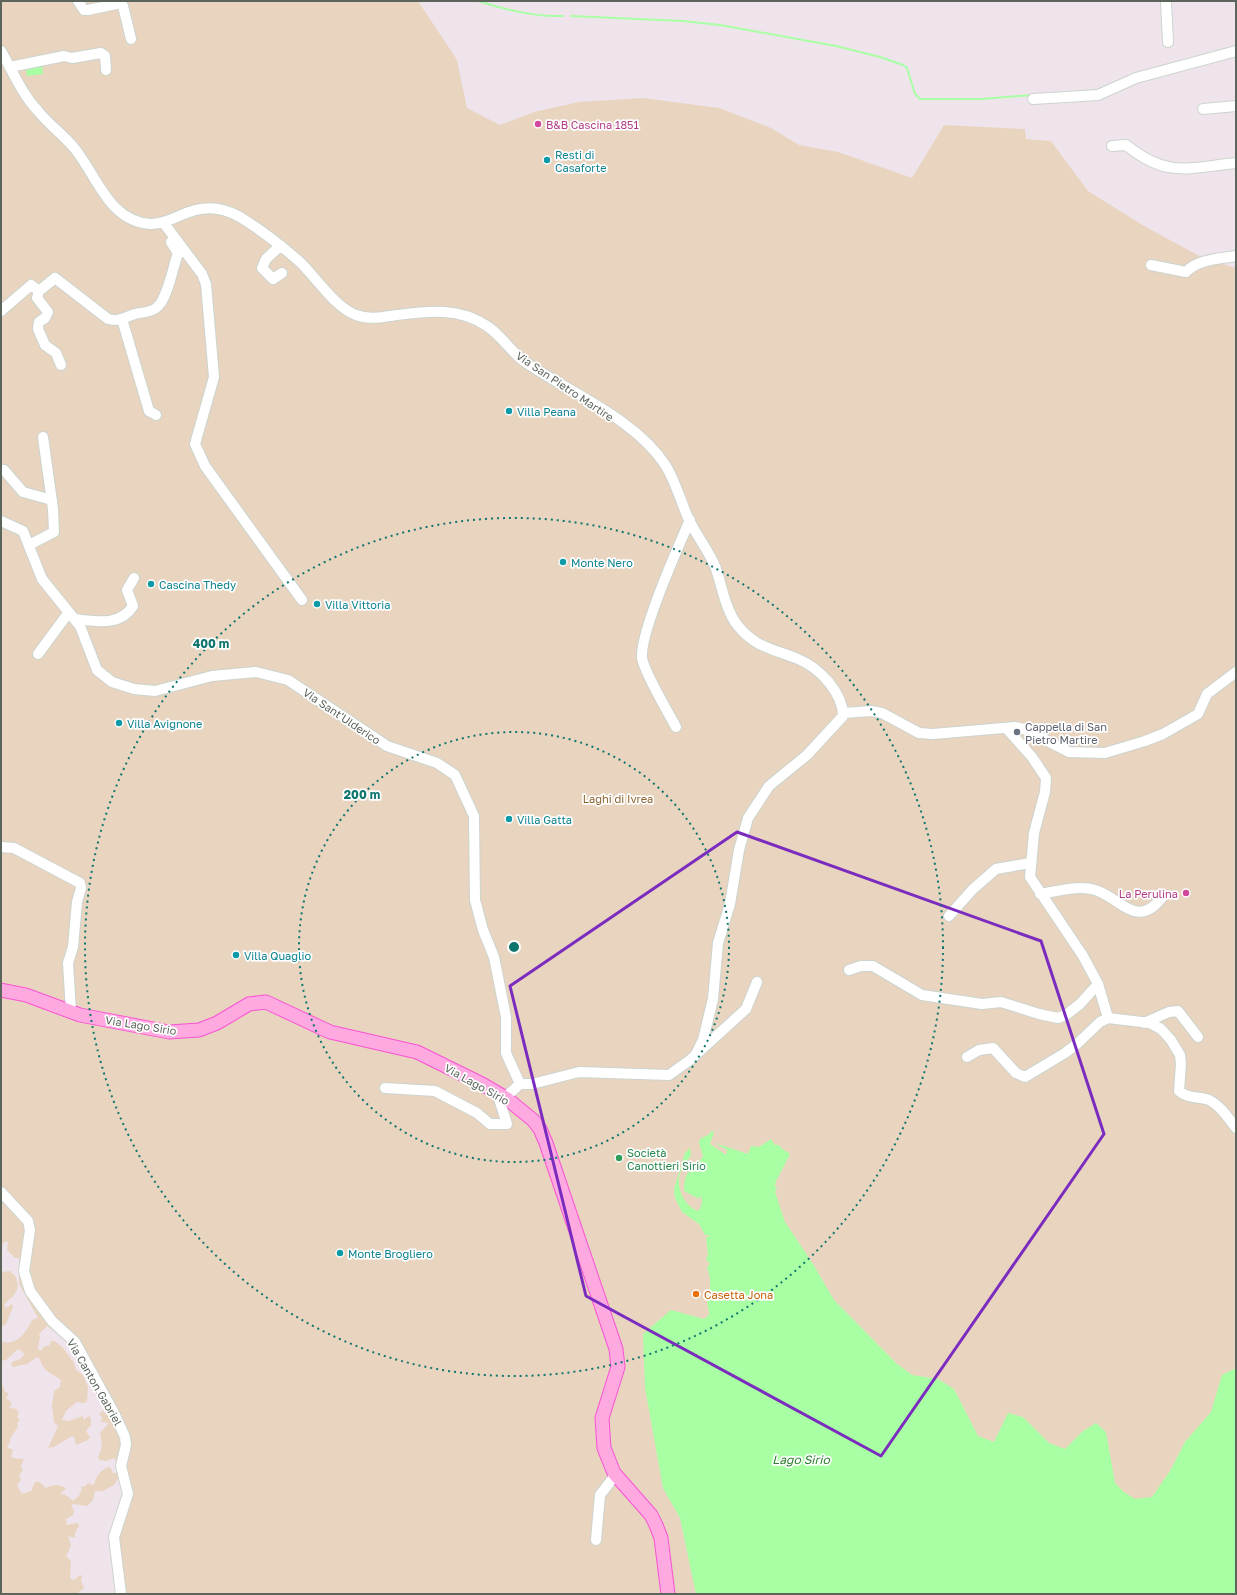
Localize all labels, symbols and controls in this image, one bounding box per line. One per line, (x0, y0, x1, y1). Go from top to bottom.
place label: B&B Cascina 1851 (546, 118, 639, 131)
marker: B&B Cascina 1851 (533, 119, 543, 129)
place label: Resti di Casaforte (555, 148, 607, 174)
marker: Resti di Casaforte (542, 155, 552, 165)
street label: Via San Pietro Martire (514, 349, 616, 423)
place label: Villa Peana (517, 405, 576, 418)
marker: Villa Peana (504, 406, 514, 416)
place label: Monte Nero (571, 556, 633, 569)
marker: Monte Nero (558, 557, 568, 567)
place label: Cascina Thedy (159, 578, 236, 591)
marker: Cascina Thedy (146, 579, 156, 589)
place label: Villa Vittoria (325, 598, 390, 611)
marker: Villa Vittoria (312, 599, 322, 609)
text: 400 m (193, 636, 229, 651)
street label: Via Sant'Ulderico (301, 685, 383, 747)
place label: Villa Avignone (127, 717, 202, 730)
marker: Villa Avignone (114, 718, 124, 728)
place label: Cappella di San Pietro Martire (1025, 720, 1107, 746)
marker: Cappella di San Pietro Martire (1012, 727, 1022, 737)
text: 200 m (344, 787, 380, 802)
park label: Laghi di Ivrea (583, 792, 653, 805)
place label: Villa Gatta (517, 813, 572, 826)
marker: Villa Gatta (504, 814, 514, 824)
place label: La Perulina (1119, 887, 1178, 900)
marker: La Perulina (1181, 888, 1191, 898)
centre of rings (507, 940, 521, 954)
place label: Villa Quaglio (244, 949, 312, 962)
marker: Villa Quaglio (231, 950, 241, 960)
street label: Via Lago Sirio (105, 1013, 178, 1037)
street label: Via Lago Sirio (442, 1061, 512, 1107)
place label: Società Canottieri Sirio (627, 1146, 706, 1172)
marker: Società Canottieri Sirio (614, 1153, 624, 1163)
place label: Monte Brogliero (348, 1247, 433, 1260)
marker: Monte Brogliero (335, 1248, 345, 1258)
place label: Casetta Jona (704, 1288, 773, 1301)
marker: Casetta Jona (691, 1289, 701, 1299)
street label: Via Canton Gabriel (65, 1336, 125, 1428)
water label: Lago Sirio (772, 1452, 830, 1467)

